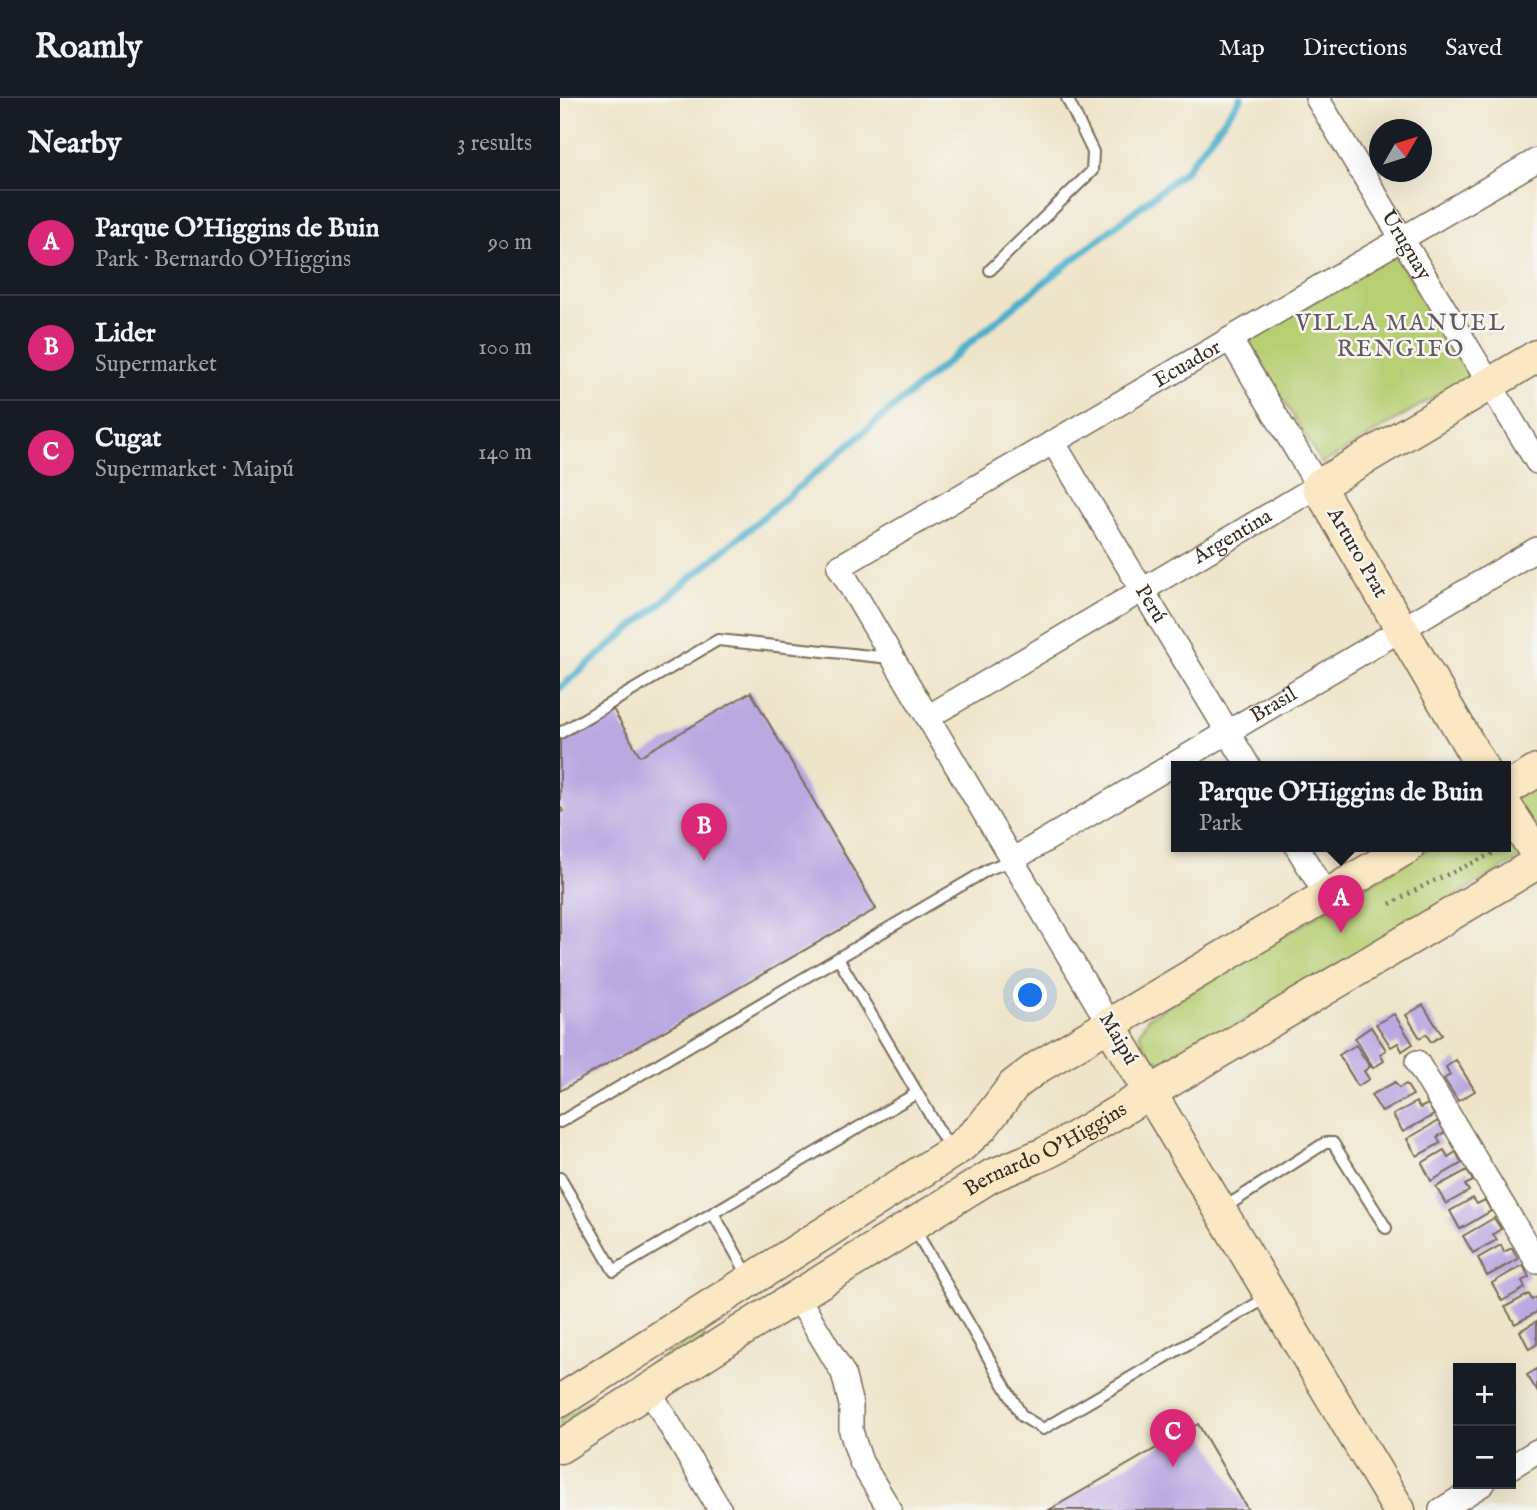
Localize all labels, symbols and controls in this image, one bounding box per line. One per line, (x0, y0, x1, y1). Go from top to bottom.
text: Roamly (35, 27, 142, 69)
text: Map (1219, 33, 1265, 64)
text: Directions (1303, 33, 1407, 64)
text: Saved (1445, 33, 1502, 64)
north arrow (1369, 119, 1432, 182)
text: Nearby (28, 125, 121, 163)
text: 3 results (457, 129, 532, 158)
street label: Uruguay (1374, 205, 1438, 286)
text: Parque O'Higgins de Buin (95, 212, 379, 245)
text: A (43, 228, 59, 257)
text: 90 m (488, 228, 532, 257)
text: Park · Bernardo O'Higgins (95, 245, 351, 274)
district label: VILLA MANUEL RENGIFO (1294, 309, 1507, 364)
text: Lider (95, 317, 156, 350)
text: B (43, 333, 59, 362)
text: 100 m (478, 333, 532, 362)
street label: Ecuador (1149, 334, 1226, 394)
text: Supermarket (95, 350, 217, 379)
text: Cugat (95, 422, 161, 455)
text: C (43, 438, 59, 467)
text: 140 m (478, 438, 532, 467)
text: Supermarket · Maipú (95, 455, 294, 484)
street label: Argentina (1187, 502, 1278, 571)
street label: Arturo Prat (1320, 502, 1394, 603)
street label: Perú (1129, 580, 1173, 628)
street label: Brasil (1245, 681, 1302, 729)
popup (1171, 761, 1511, 852)
text: Parque O'Higgins de Buin (1199, 776, 1483, 809)
pin: B (681, 803, 727, 861)
text: Park (1199, 809, 1243, 838)
pin: A (1318, 875, 1364, 933)
your location (1013, 978, 1047, 1012)
street label: Maipú (1092, 1008, 1144, 1070)
street label: Bernardo O'Higgins (959, 1096, 1132, 1203)
map controls (1453, 1363, 1516, 1489)
button: + (1453, 1363, 1516, 1426)
pin: C (1150, 1409, 1196, 1467)
button: − (1453, 1426, 1516, 1489)

